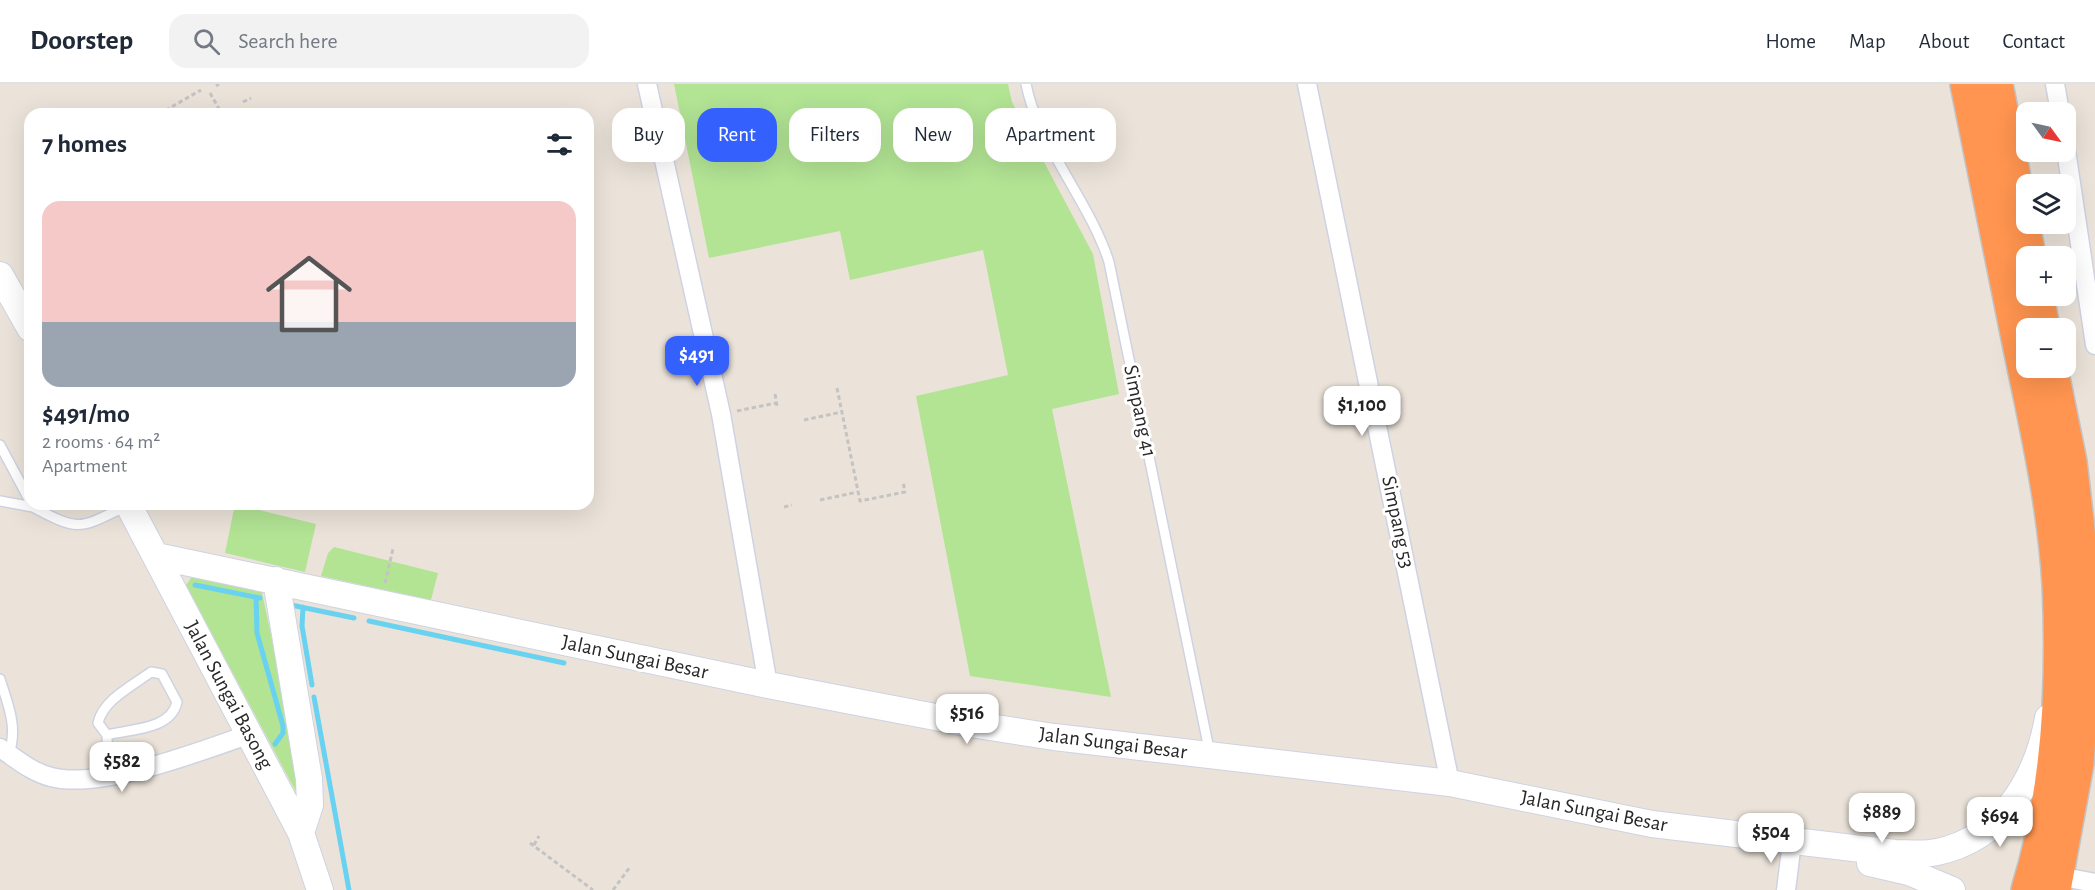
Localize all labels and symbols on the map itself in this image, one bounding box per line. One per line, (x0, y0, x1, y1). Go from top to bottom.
north arrow (2016, 102, 2076, 162)
pin: $491 (661, 336, 733, 387)
street label: Simpang 41 (1120, 363, 1160, 459)
pin: $1,100 (1313, 386, 1411, 437)
street label: Simpang 53 (1378, 474, 1418, 570)
street label: Jalan Sungai Basong (181, 618, 277, 773)
street label: Jalan Sungai Besar (560, 631, 710, 683)
pin: $516 (931, 694, 1003, 745)
street label: Jalan Sungai Besar (1038, 723, 1188, 763)
pin: $582 (86, 742, 158, 793)
street label: Jalan Sungai Besar (1519, 786, 1669, 836)
pin: $889 (1846, 793, 1918, 844)
pin: $694 (1964, 797, 2036, 848)
pin: $504 (1735, 813, 1807, 864)

